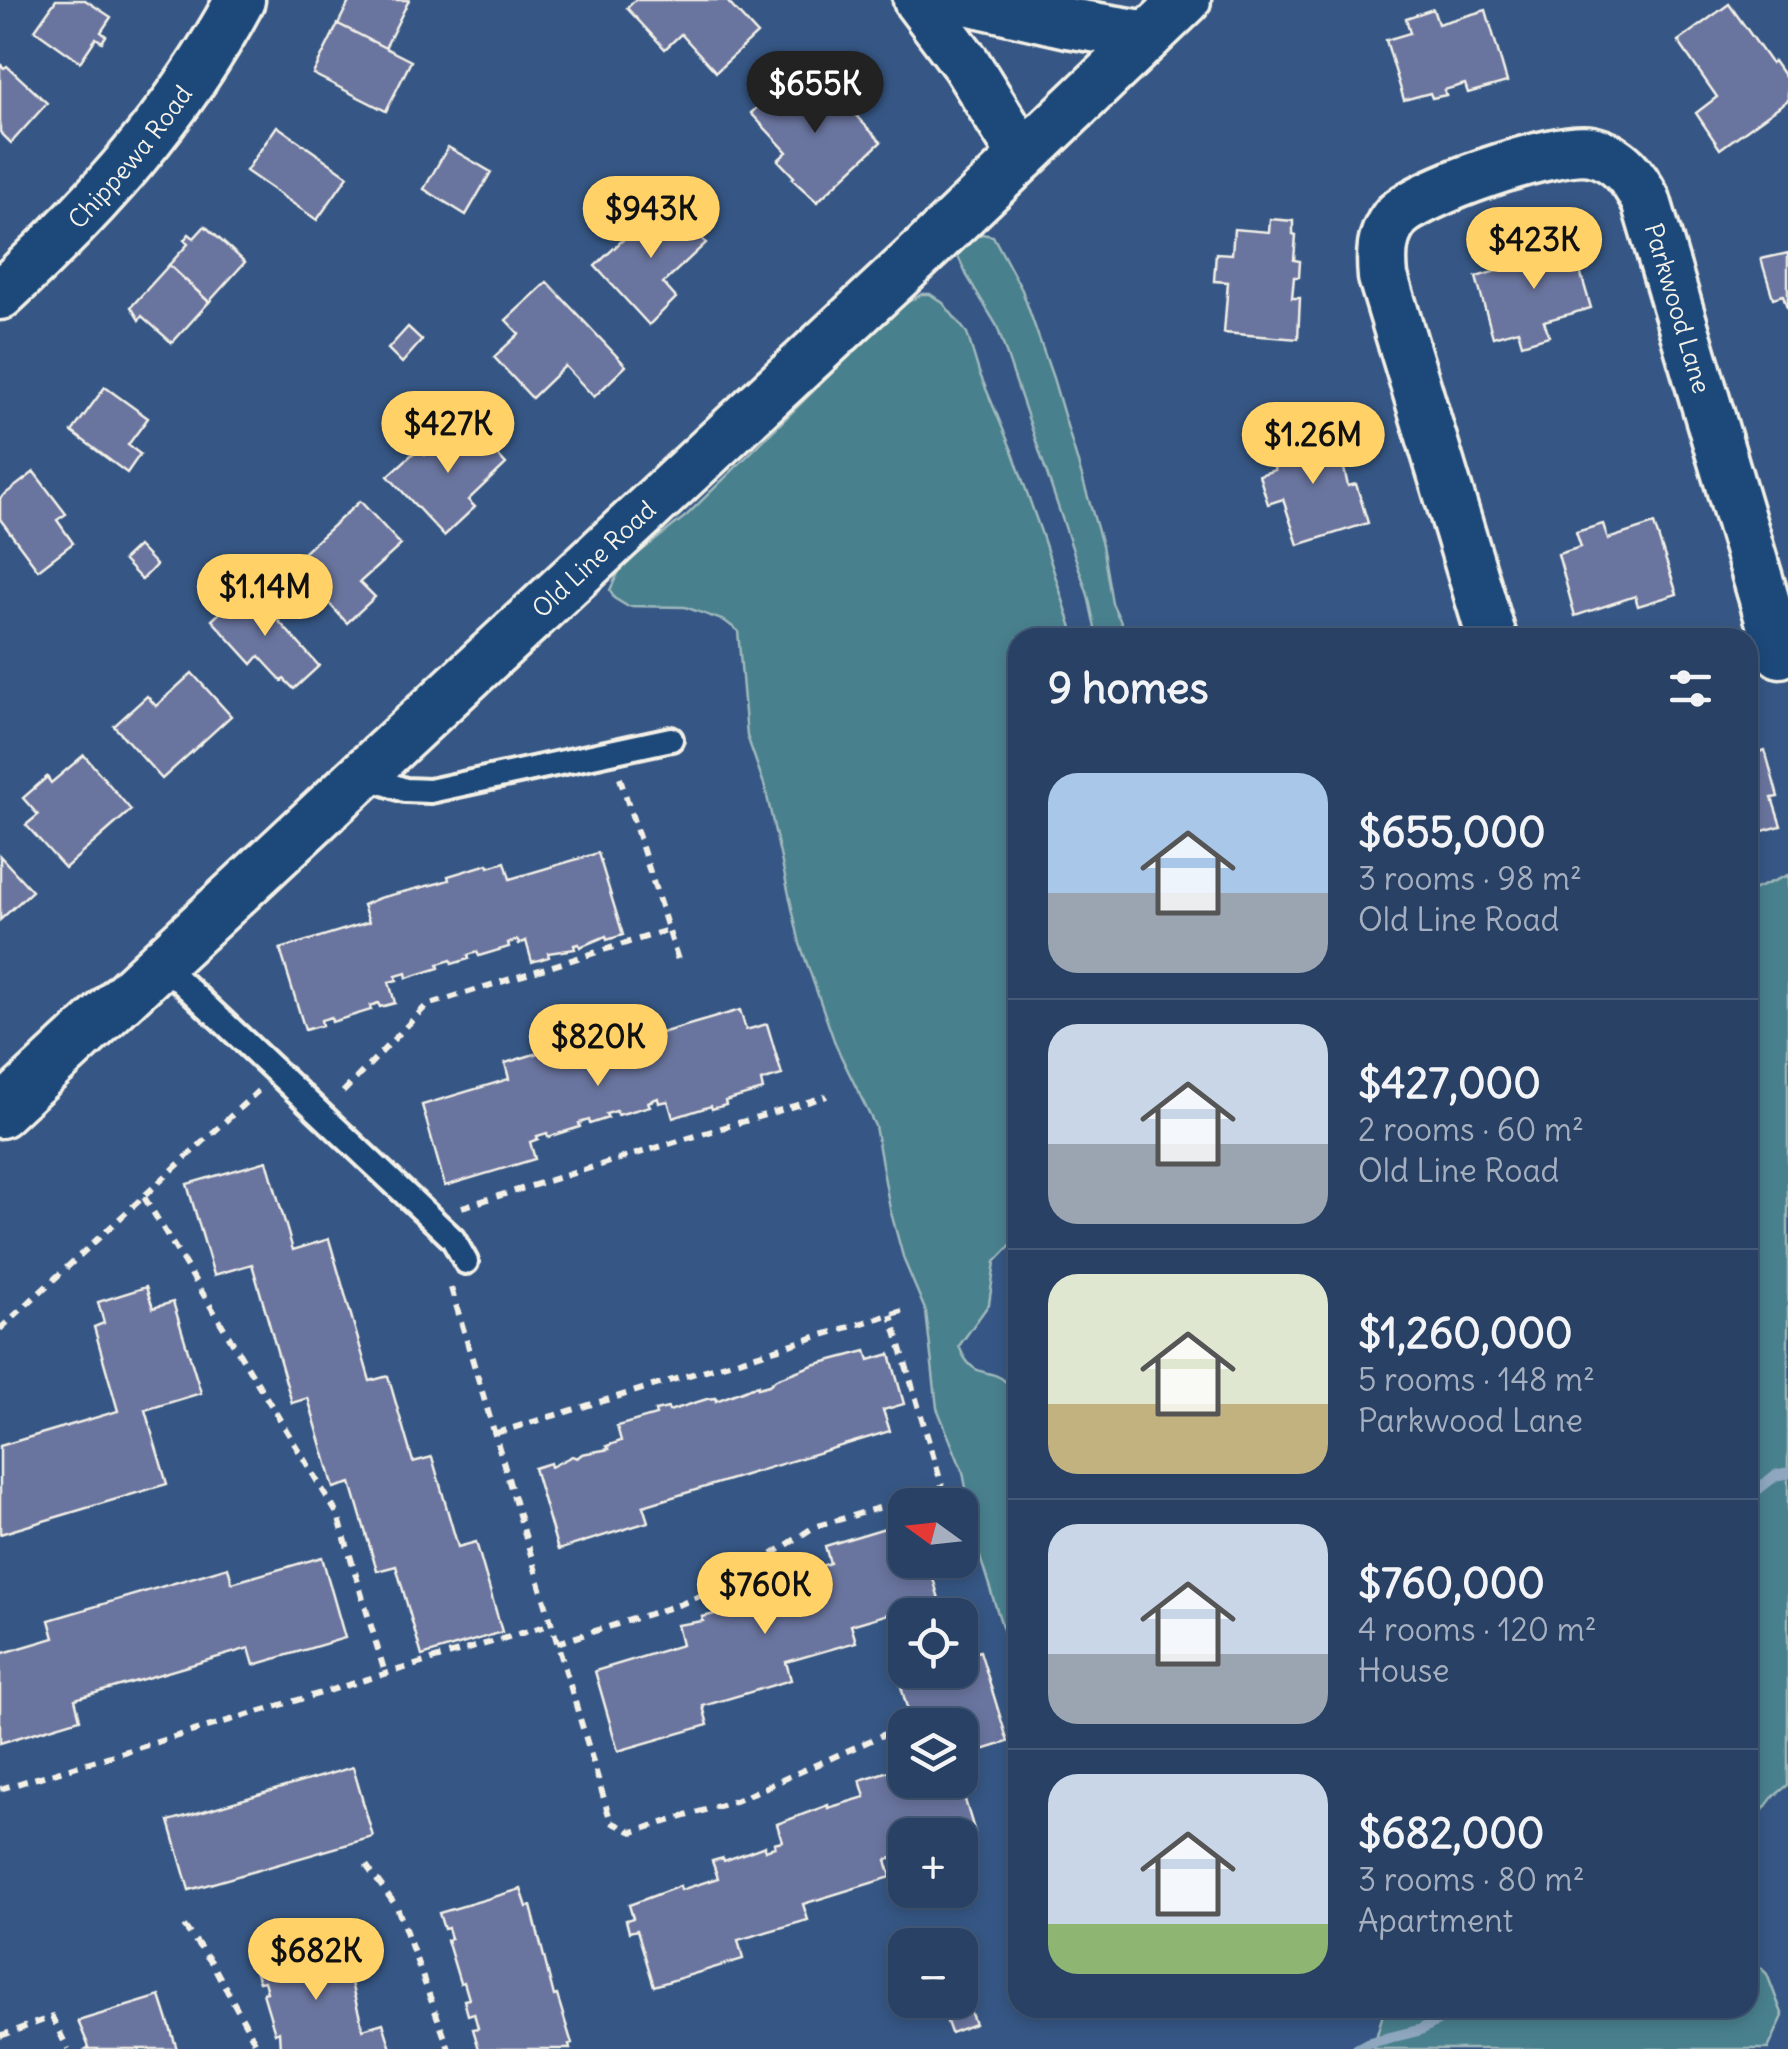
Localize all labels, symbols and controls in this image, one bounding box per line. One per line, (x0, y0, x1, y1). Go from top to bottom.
pin: $655K (745, 51, 885, 136)
text: $655K (769, 63, 861, 104)
street label: Chippewa Road (61, 79, 199, 235)
pin: $943K (581, 176, 721, 261)
text: $943K (605, 188, 697, 229)
pin: $423K (1464, 207, 1604, 292)
text: $423K (1488, 219, 1580, 260)
street label: Parkwood Lane (1637, 219, 1718, 397)
pin: $427K (378, 391, 518, 476)
pin: $1.26M (1232, 402, 1394, 487)
text: $427K (403, 403, 493, 444)
text: $1.26M (1264, 414, 1362, 455)
street label: Old Line Road (525, 494, 662, 624)
pin: $1.14M (184, 554, 346, 639)
text: $1.14M (219, 566, 311, 607)
icon: filters (1663, 661, 1718, 716)
text: 9 homes (1048, 662, 1209, 714)
text: $655,000 (1358, 806, 1546, 858)
icon: home (1128, 813, 1248, 933)
text: 3 rooms · 98 m² (1358, 858, 1582, 899)
text: Old Line Road (1358, 899, 1559, 940)
pin: $820K (528, 1004, 668, 1089)
text: $820K (551, 1016, 645, 1057)
text: $427,000 (1358, 1057, 1541, 1109)
icon: home (1128, 1064, 1248, 1184)
text: 2 rooms · 60 m² (1358, 1109, 1584, 1150)
text: Old Line Road (1358, 1150, 1559, 1191)
text: $1,260,000 (1358, 1307, 1573, 1359)
icon: home (1128, 1314, 1248, 1434)
text: 5 rooms · 148 m² (1358, 1359, 1595, 1400)
text: Parkwood Lane (1358, 1400, 1583, 1441)
north arrow (888, 1488, 978, 1578)
map controls (888, 1488, 978, 2018)
pin: $760K (695, 1552, 835, 1637)
text: $760,000 (1358, 1557, 1545, 1609)
text: $760K (719, 1564, 811, 1605)
icon: home (1128, 1564, 1248, 1684)
button: locate (888, 1598, 978, 1688)
text: 4 rooms · 120 m² (1358, 1609, 1597, 1650)
text: House (1358, 1650, 1449, 1691)
button: layers (888, 1708, 978, 1798)
text: $682,000 (1358, 1807, 1544, 1859)
icon: home (1128, 1814, 1248, 1934)
button: + (888, 1818, 978, 1908)
text: 3 rooms · 80 m² (1358, 1859, 1585, 1900)
text: Apartment (1358, 1900, 1513, 1941)
pin: $682K (246, 1918, 386, 2003)
button: − (888, 1928, 978, 2018)
text: $682K (270, 1930, 362, 1971)

